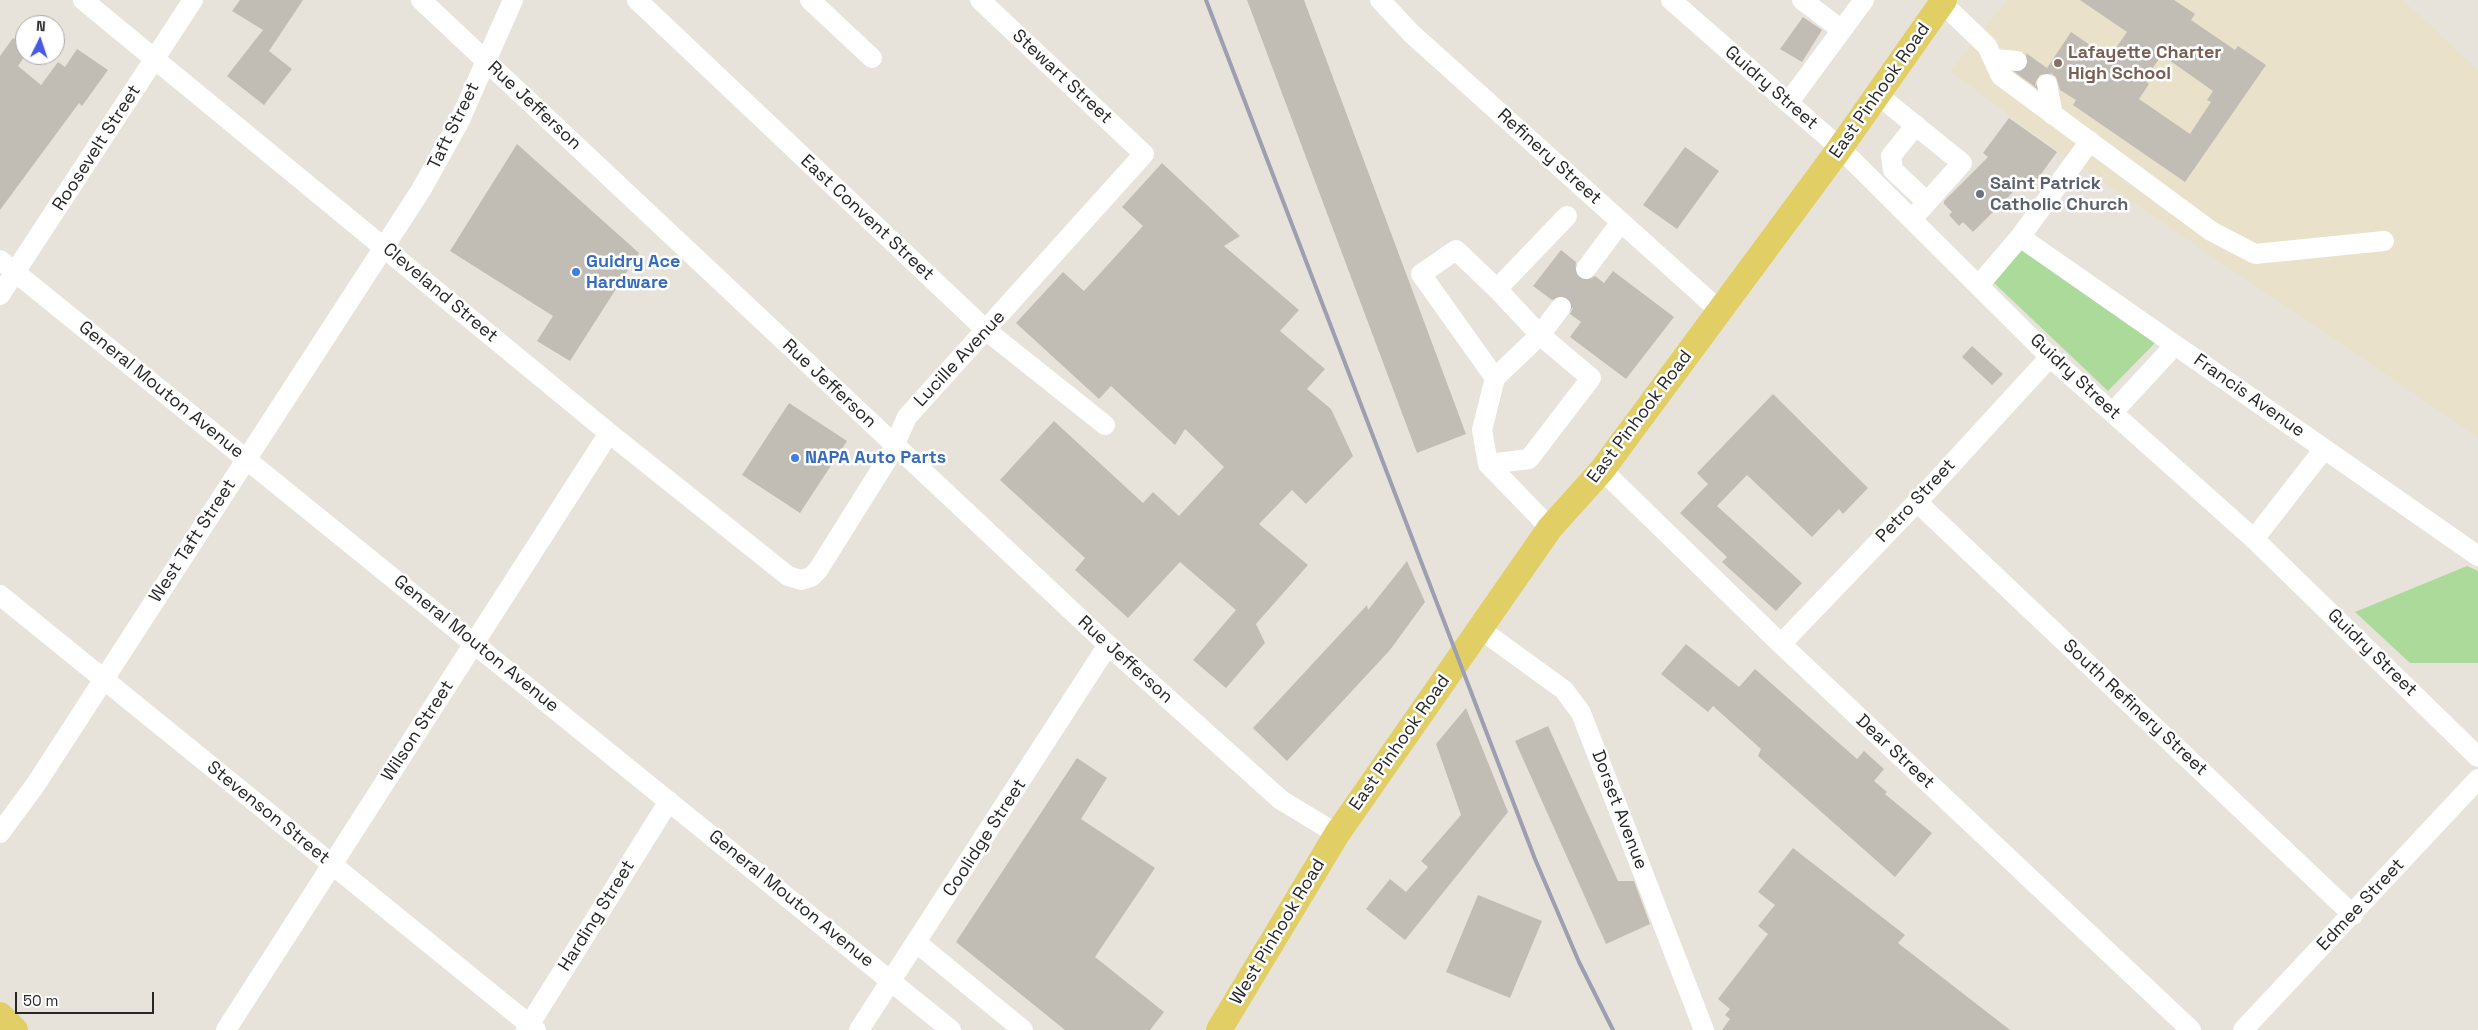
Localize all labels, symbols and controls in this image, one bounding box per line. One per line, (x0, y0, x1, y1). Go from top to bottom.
north arrow (15, 15, 65, 65)
text: N (36, 17, 46, 35)
street label: East Pinhook Road (1825, 19, 1935, 163)
street label: Stewart Street (1008, 25, 1116, 129)
street label: Guidry Street (1720, 42, 1822, 134)
place label: Lafayette Charter High School (2068, 42, 2221, 84)
street label: Rue Jefferson (483, 57, 585, 155)
marker: Lafayette Charter High School (2052, 57, 2064, 69)
street label: Taft Street (424, 79, 484, 173)
street label: Roosevelt Street (48, 81, 146, 215)
street label: Refinery Street (1492, 105, 1606, 209)
street label: East Convent Street (796, 151, 938, 285)
place label: Saint Patrick Catholic Church (1990, 173, 2128, 215)
marker: Saint Patrick Catholic Church (1974, 188, 1986, 200)
street label: Cleveland Street (378, 239, 502, 347)
place label: Guidry Ace Hardware (586, 251, 680, 294)
marker: Guidry Ace Hardware (570, 266, 582, 278)
street label: Lucille Avenue (910, 306, 1010, 412)
street label: General Mouton Avenue (74, 317, 248, 463)
street label: Guidry Street (2025, 329, 2125, 425)
street label: Rue Jefferson (778, 335, 880, 433)
street label: East Pinhook Road (1583, 346, 1697, 488)
street label: Francis Avenue (2189, 350, 2309, 442)
place label: NAPA Auto Parts (805, 447, 946, 469)
marker: NAPA Auto Parts (789, 452, 801, 464)
street label: Petro Street (1872, 455, 1960, 547)
street label: West Taft Street (145, 475, 241, 607)
street label: General Mouton Avenue (389, 571, 563, 717)
street label: Guidry Street (2323, 605, 2421, 701)
street label: Rue Jefferson (1073, 612, 1177, 708)
street label: South Refinery Street (2058, 635, 2212, 781)
street label: East Pinhook Road (1345, 671, 1455, 815)
street label: Wilson Street (377, 677, 459, 785)
street label: Dear Street (1851, 710, 1939, 794)
street label: Dorset Avenue (1586, 747, 1652, 873)
street label: Stevenson Street (202, 757, 334, 869)
street label: Coolidge Street (939, 775, 1031, 901)
street label: General Mouton Avenue (704, 826, 878, 972)
street label: Edmee Street (2313, 854, 2409, 956)
street label: West Pinhook Road (1226, 855, 1330, 1009)
street label: Harding Street (554, 856, 640, 976)
scale bar (18, 982, 156, 1014)
text: 50 m (23, 991, 58, 1010)

